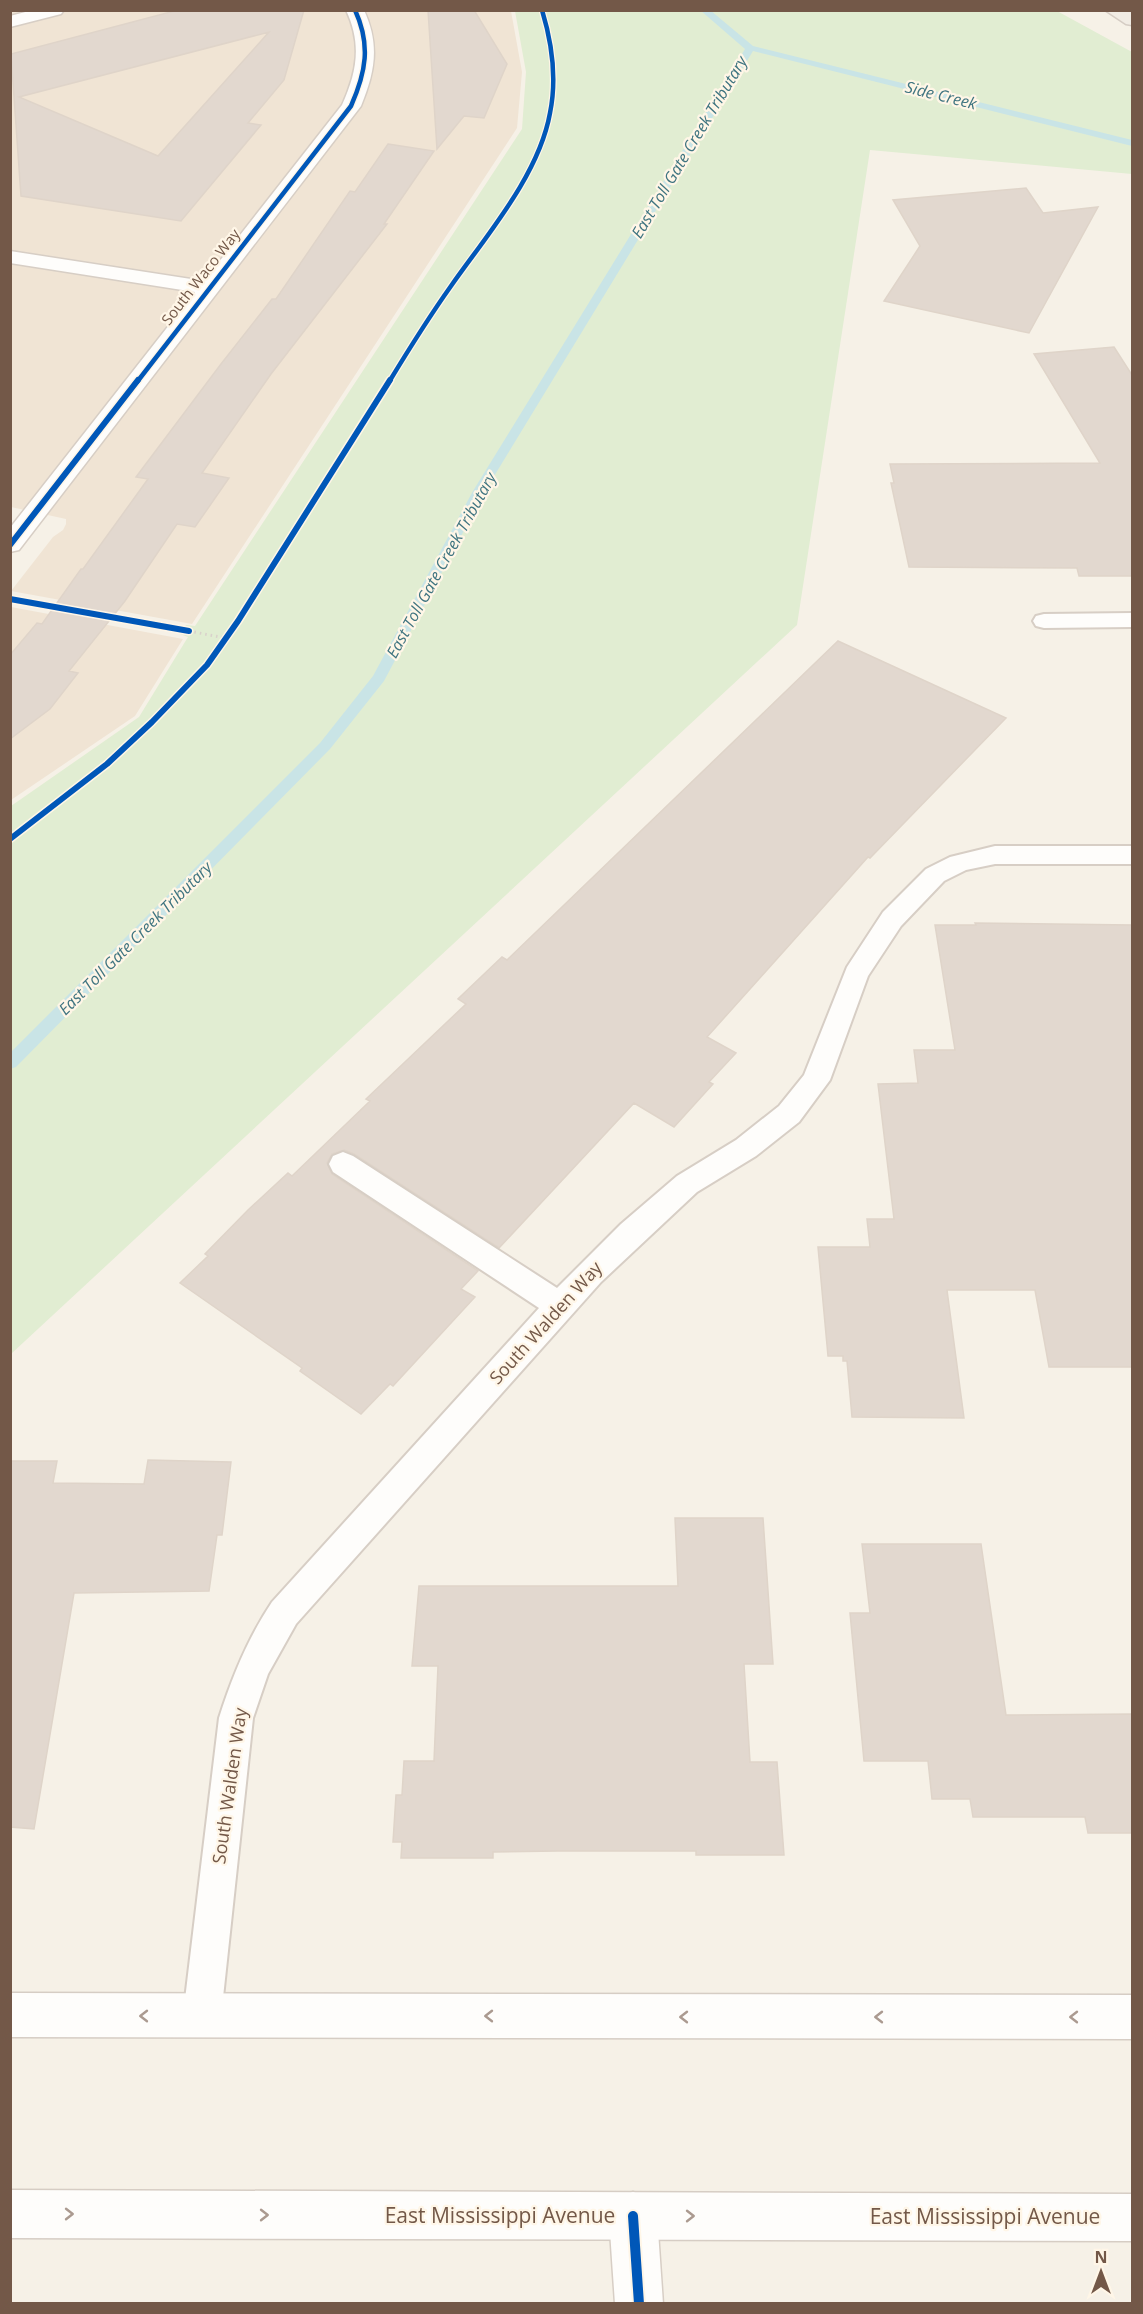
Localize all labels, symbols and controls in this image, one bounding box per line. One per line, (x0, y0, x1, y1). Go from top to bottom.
water label: East Toll Gate Creek Tributary (626, 51, 753, 242)
water label: Side Creek (903, 76, 980, 115)
street label: South Waco Way (156, 224, 244, 329)
water label: East Toll Gate Creek Tributary (381, 467, 502, 662)
water label: East Toll Gate Creek Tributary (53, 855, 218, 1020)
street label: South Walden Way (484, 1255, 608, 1389)
street label: South Walden Way (206, 1705, 252, 1866)
one-way arrow (139, 2010, 148, 2022)
one-way arrow (485, 2010, 494, 2022)
one-way arrow (680, 2011, 689, 2023)
one-way arrow (875, 2011, 884, 2023)
one-way arrow (1070, 2011, 1079, 2023)
street label: East Mississippi Avenue (385, 2201, 615, 2229)
street label: East Mississippi Avenue (870, 2202, 1100, 2230)
one-way arrow (64, 2208, 73, 2220)
one-way arrow (259, 2209, 268, 2221)
one-way arrow (685, 2210, 694, 2222)
north arrow (1071, 2242, 1131, 2302)
text: N (1094, 2246, 1108, 2268)

